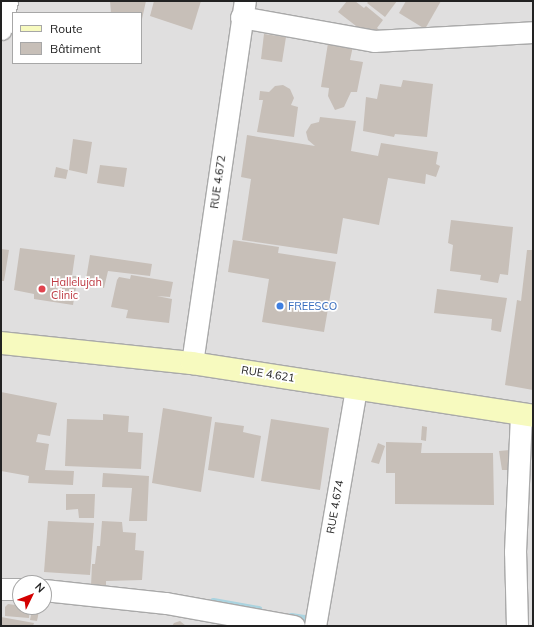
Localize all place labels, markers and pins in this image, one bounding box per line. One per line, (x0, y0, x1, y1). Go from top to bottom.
place label: Hallelujah Clinic (51, 276, 102, 302)
marker: Hallelujah Clinic (36, 283, 48, 295)
place label: FREESCO (288, 299, 337, 313)
marker: FREESCO (275, 301, 285, 311)

